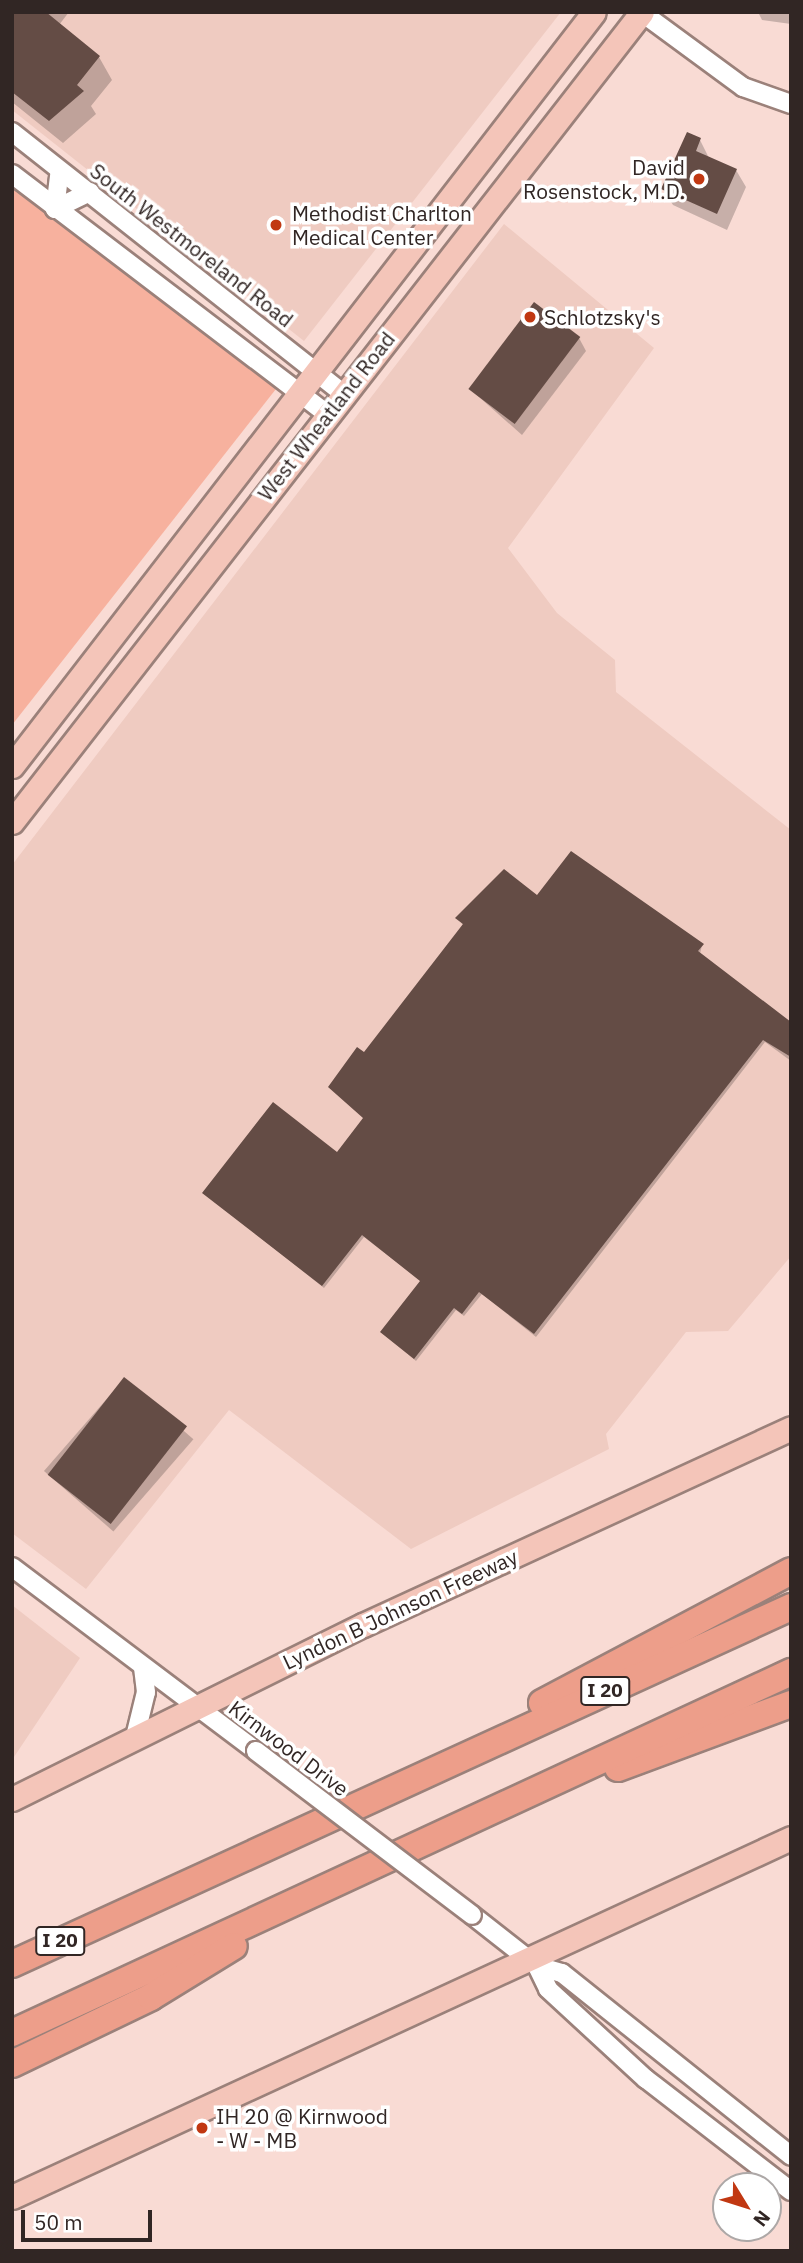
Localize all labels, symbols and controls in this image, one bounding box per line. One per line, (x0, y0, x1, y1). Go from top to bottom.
place label: David Rosenstock, M.D. (523, 154, 685, 204)
street label: South Westmoreland Road (85, 158, 299, 332)
marker: David Rosenstock, M.D. (691, 171, 707, 187)
place label: Methodist Charlton Medical Center (292, 200, 472, 250)
marker: Methodist Charlton Medical Center (266, 215, 286, 235)
place label: Schlotzsky's (544, 304, 661, 330)
marker: Schlotzsky's (522, 309, 538, 325)
street label: West Wheatland Road (252, 327, 400, 505)
street label: Lyndon B Johnson Freeway (279, 1543, 521, 1675)
road number: I 20 (579, 1676, 631, 1707)
street label: Kirnwood Drive (224, 1695, 354, 1801)
road number: I 20 (34, 1926, 86, 1956)
place label: IH 20 @ Kirnwood - W - MB (216, 2103, 388, 2153)
marker: IH 20 @ Kirnwood - W - MB (194, 2120, 210, 2136)
north arrow (712, 2172, 782, 2242)
scale bar (24, 2196, 156, 2240)
text: N (748, 2206, 776, 2232)
text: 50 m (34, 2208, 83, 2236)

